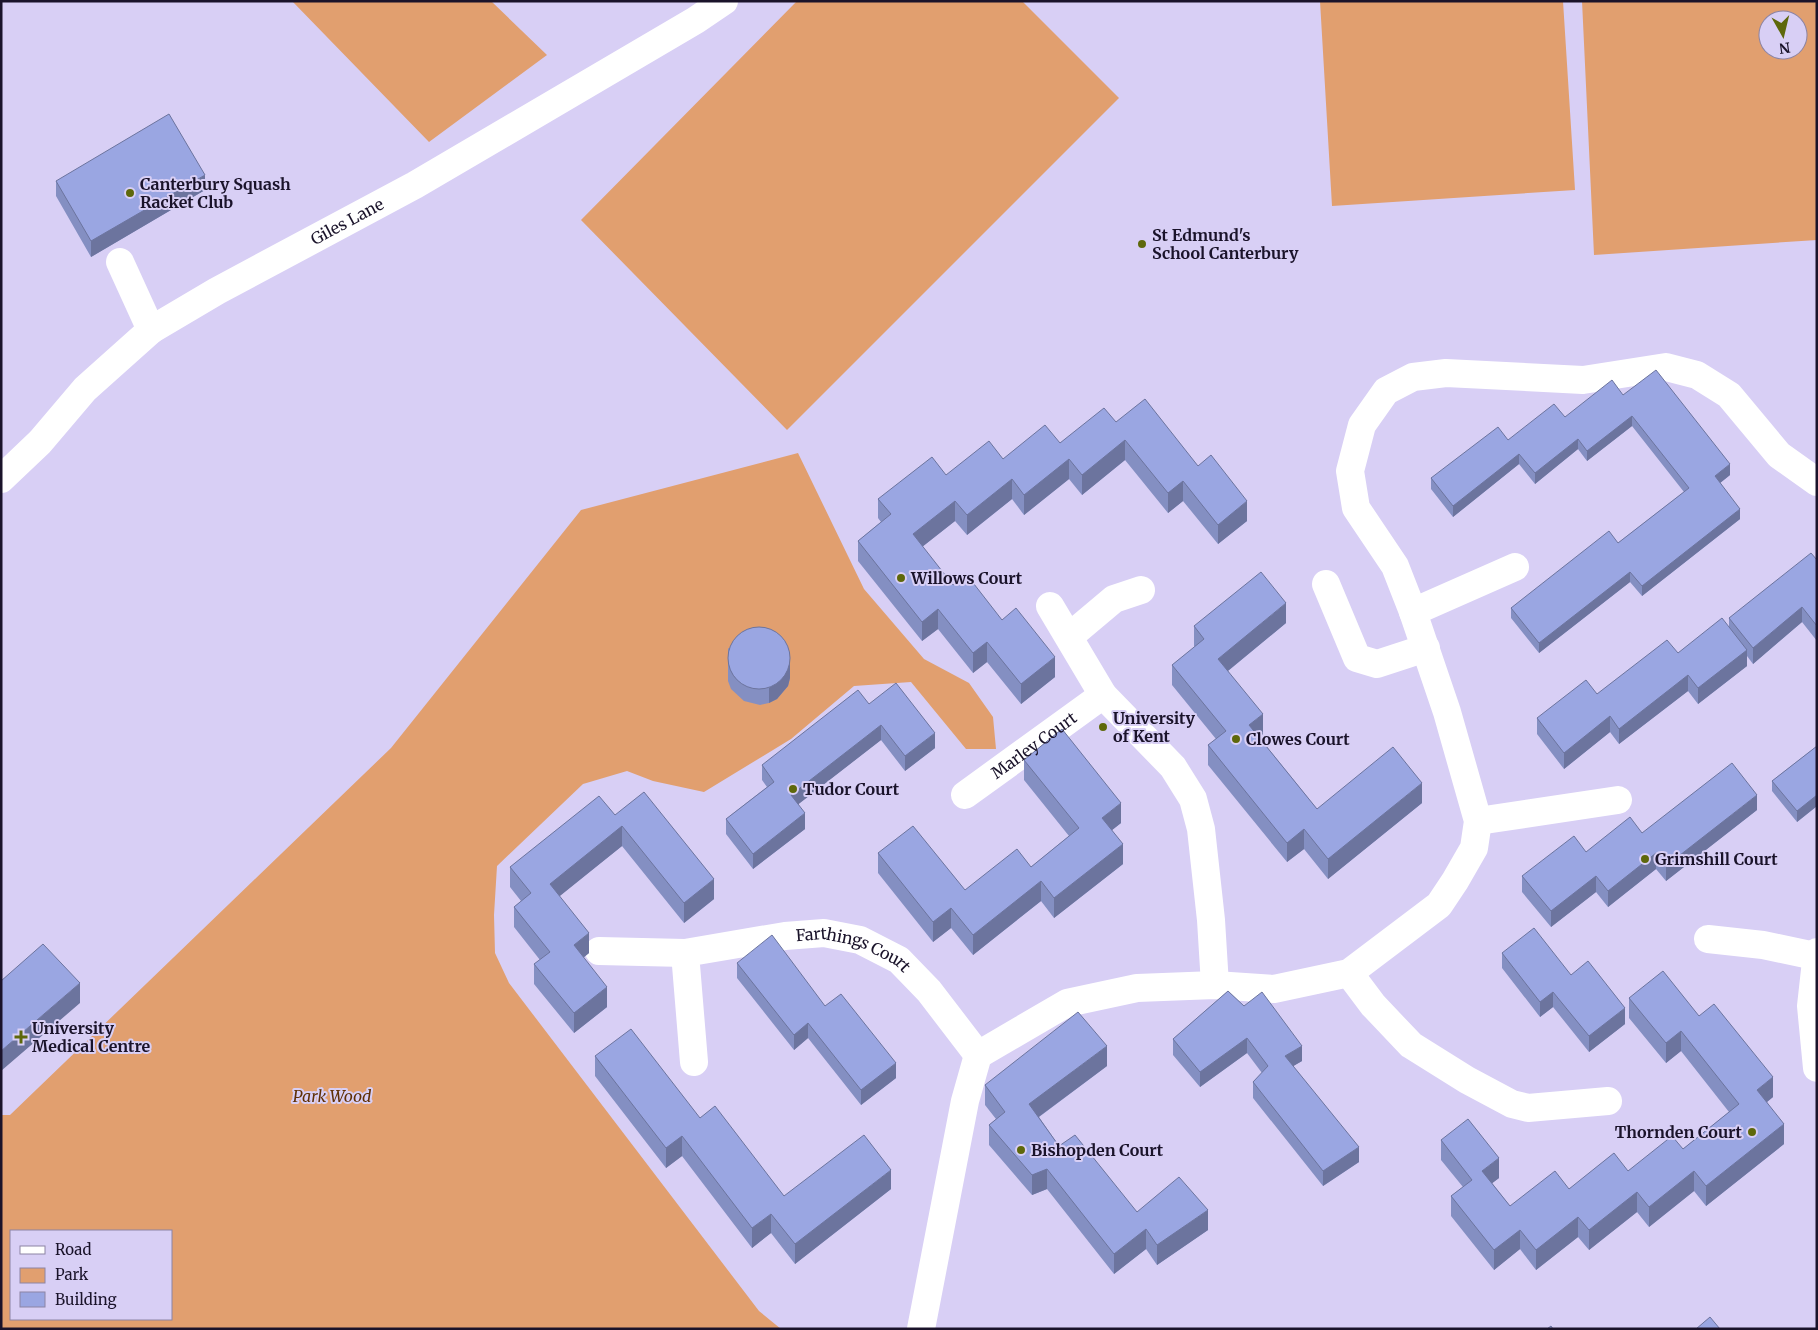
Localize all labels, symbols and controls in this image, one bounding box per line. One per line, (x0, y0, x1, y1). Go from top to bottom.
north arrow (1758, 10, 1808, 60)
text: N (1778, 38, 1792, 58)
place label: Canterbury Squash Racket Club (140, 174, 291, 212)
marker: Canterbury Squash Racket Club (124, 187, 136, 199)
street label: Giles Lane (307, 194, 387, 249)
place label: St Edmund's School Canterbury (1152, 225, 1299, 263)
marker: St Edmund's School Canterbury (1136, 238, 1148, 250)
place label: Willows Court (910, 568, 1023, 588)
marker: Willows Court (895, 572, 907, 584)
street label: Marley Court (987, 707, 1081, 783)
place label: University of Kent (1113, 708, 1196, 746)
marker: University of Kent (1097, 721, 1109, 733)
place label: Clowes Court (1246, 729, 1350, 749)
marker: Clowes Court (1230, 733, 1242, 745)
place label: Tudor Court (803, 779, 900, 799)
marker: Tudor Court (787, 783, 799, 795)
place label: Grimshill Court (1655, 849, 1778, 869)
marker: Grimshill Court (1639, 853, 1651, 865)
street label: Farthings Court (795, 923, 916, 977)
place label: University Medical Centre (32, 1018, 151, 1056)
marker: University Medical Centre (14, 1030, 28, 1044)
park label: Park Wood (293, 1086, 372, 1106)
place label: Thornden Court (1615, 1122, 1743, 1142)
marker: Thornden Court (1746, 1126, 1758, 1138)
place label: Bishopden Court (1031, 1140, 1164, 1160)
marker: Bishopden Court (1015, 1144, 1027, 1156)
legend (10, 1230, 172, 1320)
text: Road (55, 1240, 91, 1259)
text: Park (55, 1265, 89, 1284)
text: Building (55, 1290, 117, 1309)

